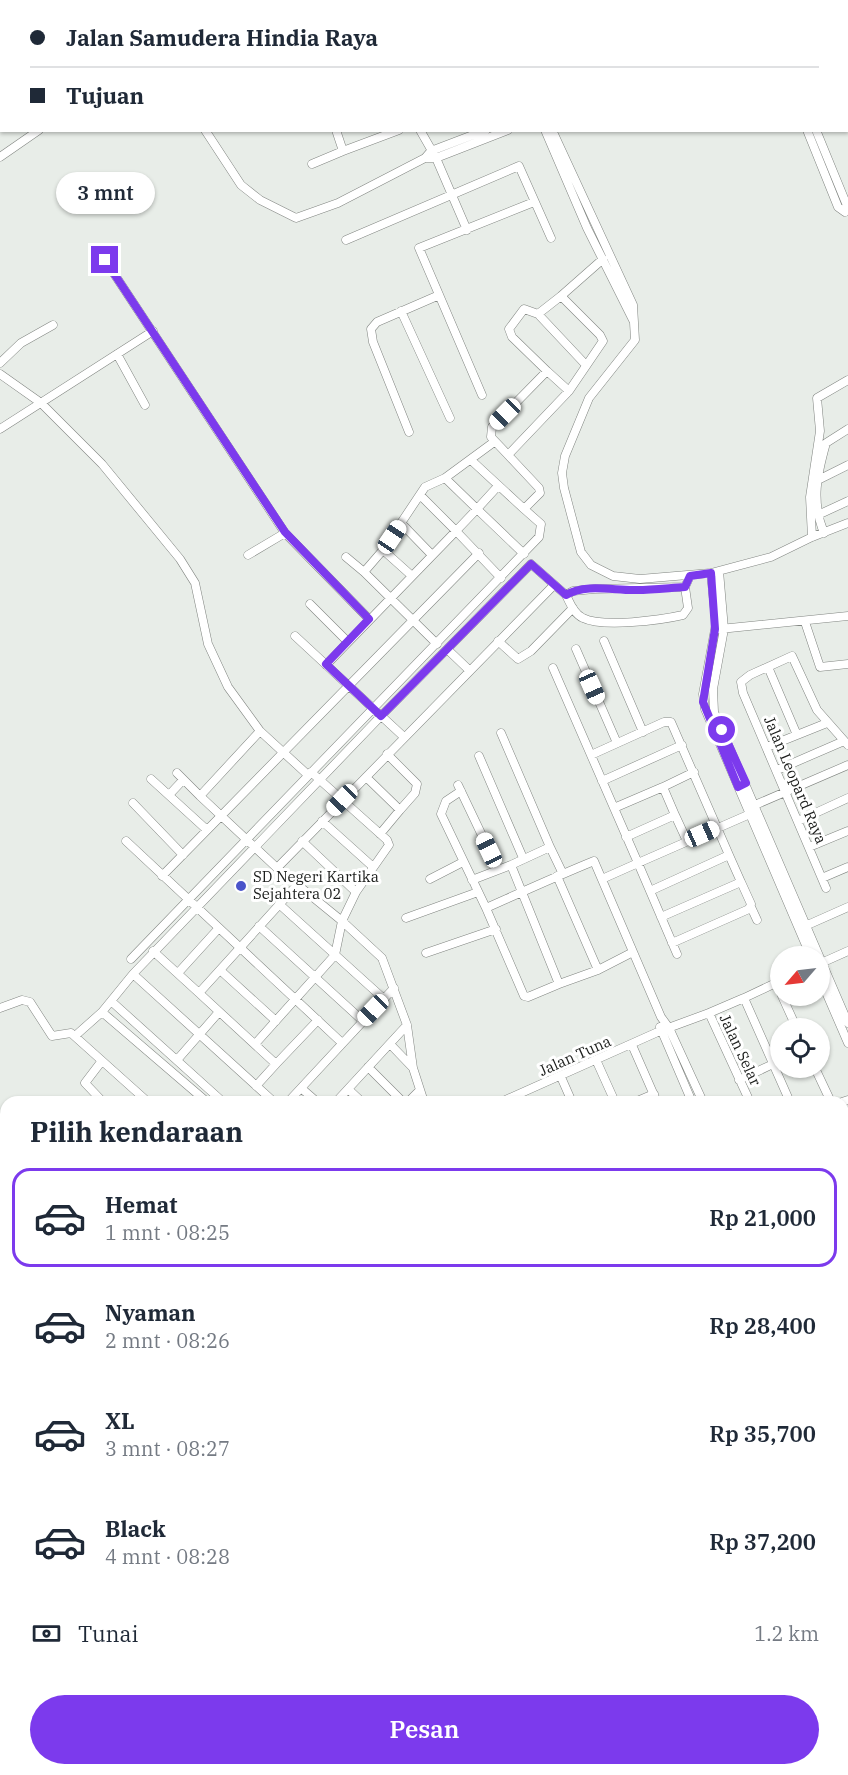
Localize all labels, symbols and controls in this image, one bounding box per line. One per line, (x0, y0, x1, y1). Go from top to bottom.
text: Jalan Samudera Hindia Raya (66, 23, 378, 52)
text: Tujuan (66, 81, 144, 110)
callout: 3 mnt (56, 173, 154, 215)
text: 3 mnt (77, 179, 134, 206)
route end (91, 246, 118, 273)
car (486, 395, 524, 433)
car (374, 517, 410, 557)
car (576, 667, 608, 707)
street label: Jalan Leopard Raya (760, 713, 831, 847)
route start (708, 716, 735, 743)
car (323, 781, 361, 819)
car (682, 818, 722, 850)
car (473, 830, 505, 870)
place label: SD Negeri Kartika Sejahtera 02 (253, 867, 379, 903)
marker: SD Negeri Kartika Sejahtera 02 (234, 879, 248, 893)
north arrow (770, 946, 830, 1006)
map controls (770, 946, 830, 1078)
car (354, 991, 392, 1029)
street label: Jalan Selar (716, 1011, 765, 1089)
button: locate (770, 1018, 830, 1078)
street label: Jalan Tuna (536, 1031, 614, 1080)
text: Pilih kendaraan (30, 1114, 243, 1149)
text: Hemat (105, 1190, 177, 1219)
icon: car (33, 1191, 87, 1245)
text: Rp 21,000 (709, 1203, 816, 1232)
text: 1 mnt · 08:25 (105, 1219, 230, 1246)
text: Nyaman (105, 1298, 196, 1327)
icon: car (33, 1299, 87, 1353)
text: Rp 28,400 (709, 1311, 816, 1340)
text: 2 mnt · 08:26 (105, 1327, 230, 1354)
text: XL (105, 1406, 135, 1435)
icon: car (33, 1407, 87, 1461)
text: Rp 35,700 (709, 1419, 816, 1448)
text: 3 mnt · 08:27 (105, 1435, 230, 1462)
text: Black (105, 1514, 166, 1543)
icon: car (33, 1515, 87, 1569)
text: Rp 37,200 (709, 1527, 816, 1556)
text: 4 mnt · 08:28 (105, 1543, 230, 1570)
icon: cash (30, 1617, 63, 1650)
text: Tunai (78, 1619, 139, 1648)
text: 1.2 km (754, 1620, 819, 1647)
button: Pesan (30, 1695, 819, 1764)

